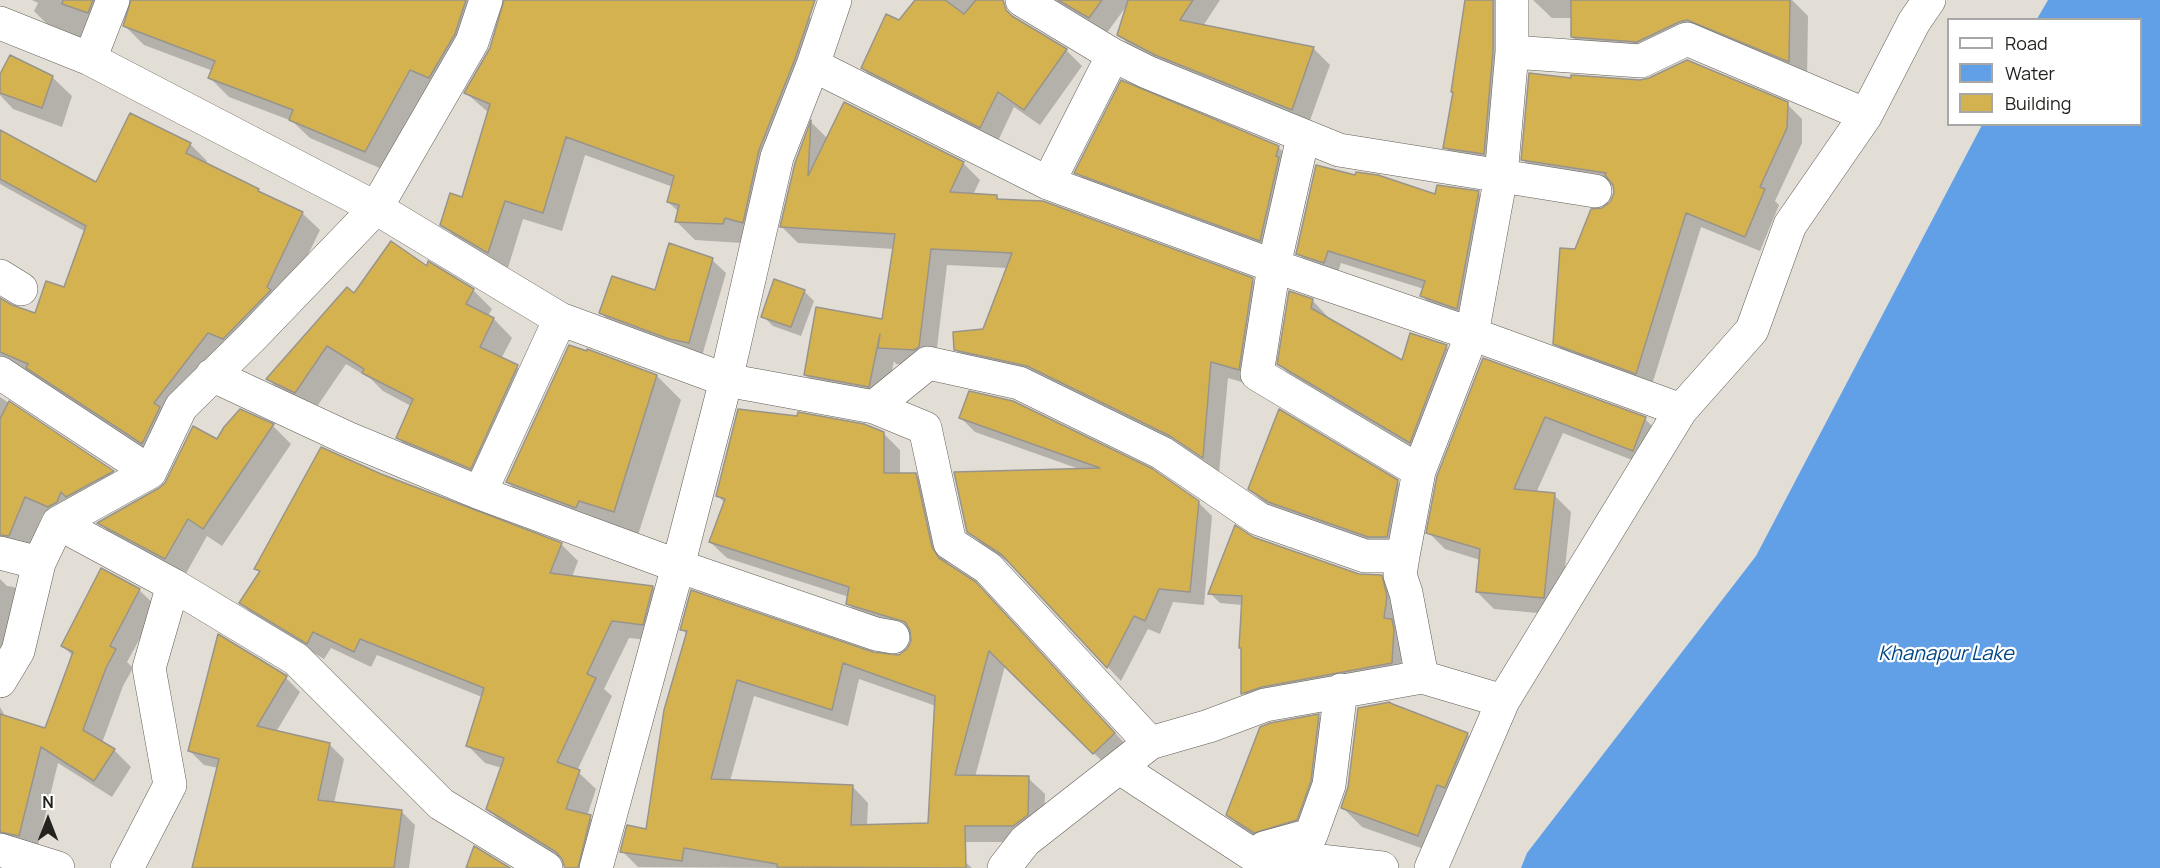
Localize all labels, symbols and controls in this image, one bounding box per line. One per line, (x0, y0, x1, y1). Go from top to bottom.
legend (1947, 18, 2142, 126)
text: Road (2005, 31, 2048, 55)
text: Water (2005, 61, 2055, 85)
text: Building (2005, 91, 2071, 115)
water label: Khanapur Lake (1878, 642, 2014, 666)
north arrow (18, 790, 78, 850)
text: N (42, 791, 54, 813)

